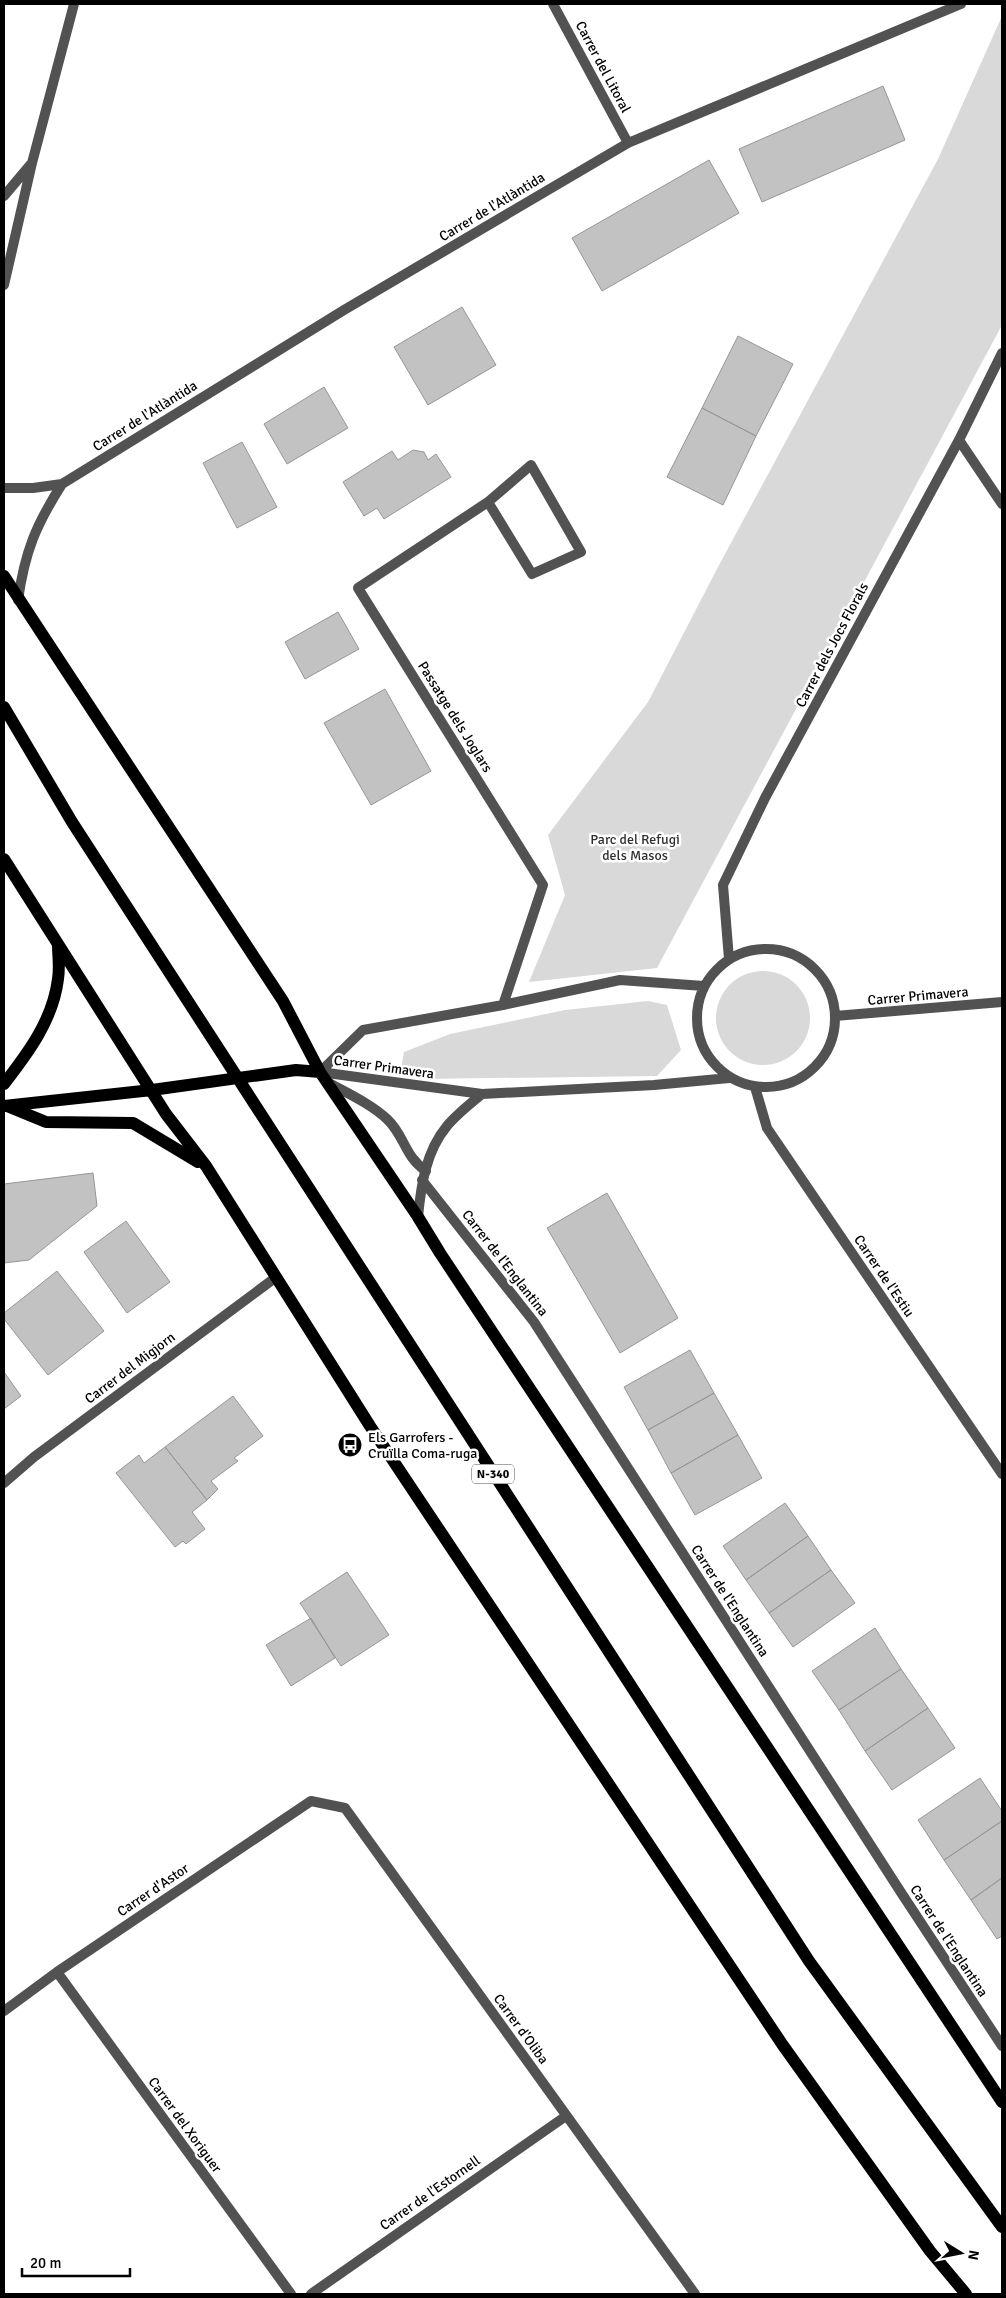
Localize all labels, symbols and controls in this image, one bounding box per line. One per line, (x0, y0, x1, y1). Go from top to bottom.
street label: Carrer del Litoral (572, 18, 634, 116)
street label: Carrer de l'Atlàntida (436, 169, 548, 245)
street label: Carrer de l'Atlàntida (90, 377, 200, 455)
street label: Carrer dels Jocs Florals (792, 580, 872, 710)
street label: Passatge dels Joglars (414, 658, 496, 776)
park label: Parc del Refugi dels Masos (590, 831, 680, 864)
street label: Carrer Primavera (867, 983, 969, 1009)
street label: Carrer Primavera (333, 1052, 435, 1082)
street label: Carrer de l'Englantina (458, 1206, 552, 1320)
street label: Carrer de l'Estiu (850, 1232, 918, 1320)
street label: Carrer del Migjorn (81, 1328, 179, 1408)
place label: Els Garrofers - Cruïlla Coma-ruga (368, 1429, 477, 1462)
bus stop icon: Els Garrofers - Cruïlla Coma-ruga (337, 1432, 363, 1458)
road number: N-340 (472, 1465, 514, 1484)
street label: Carrer de l'Englantina (687, 1542, 773, 1660)
street label: Carrer d'Astor (114, 1859, 193, 1920)
street label: Carrer de l'Englantina (906, 1882, 992, 2000)
street label: Carrer d'Oliba (490, 1991, 552, 2067)
street label: Carrer del Xoriguer (145, 2074, 226, 2177)
street label: Carrer de l'Estornell (376, 2152, 484, 2234)
north arrow (936, 2228, 986, 2278)
scale bar (22, 2246, 130, 2278)
text: N (964, 2249, 983, 2261)
text: 20 m (30, 2254, 61, 2272)

